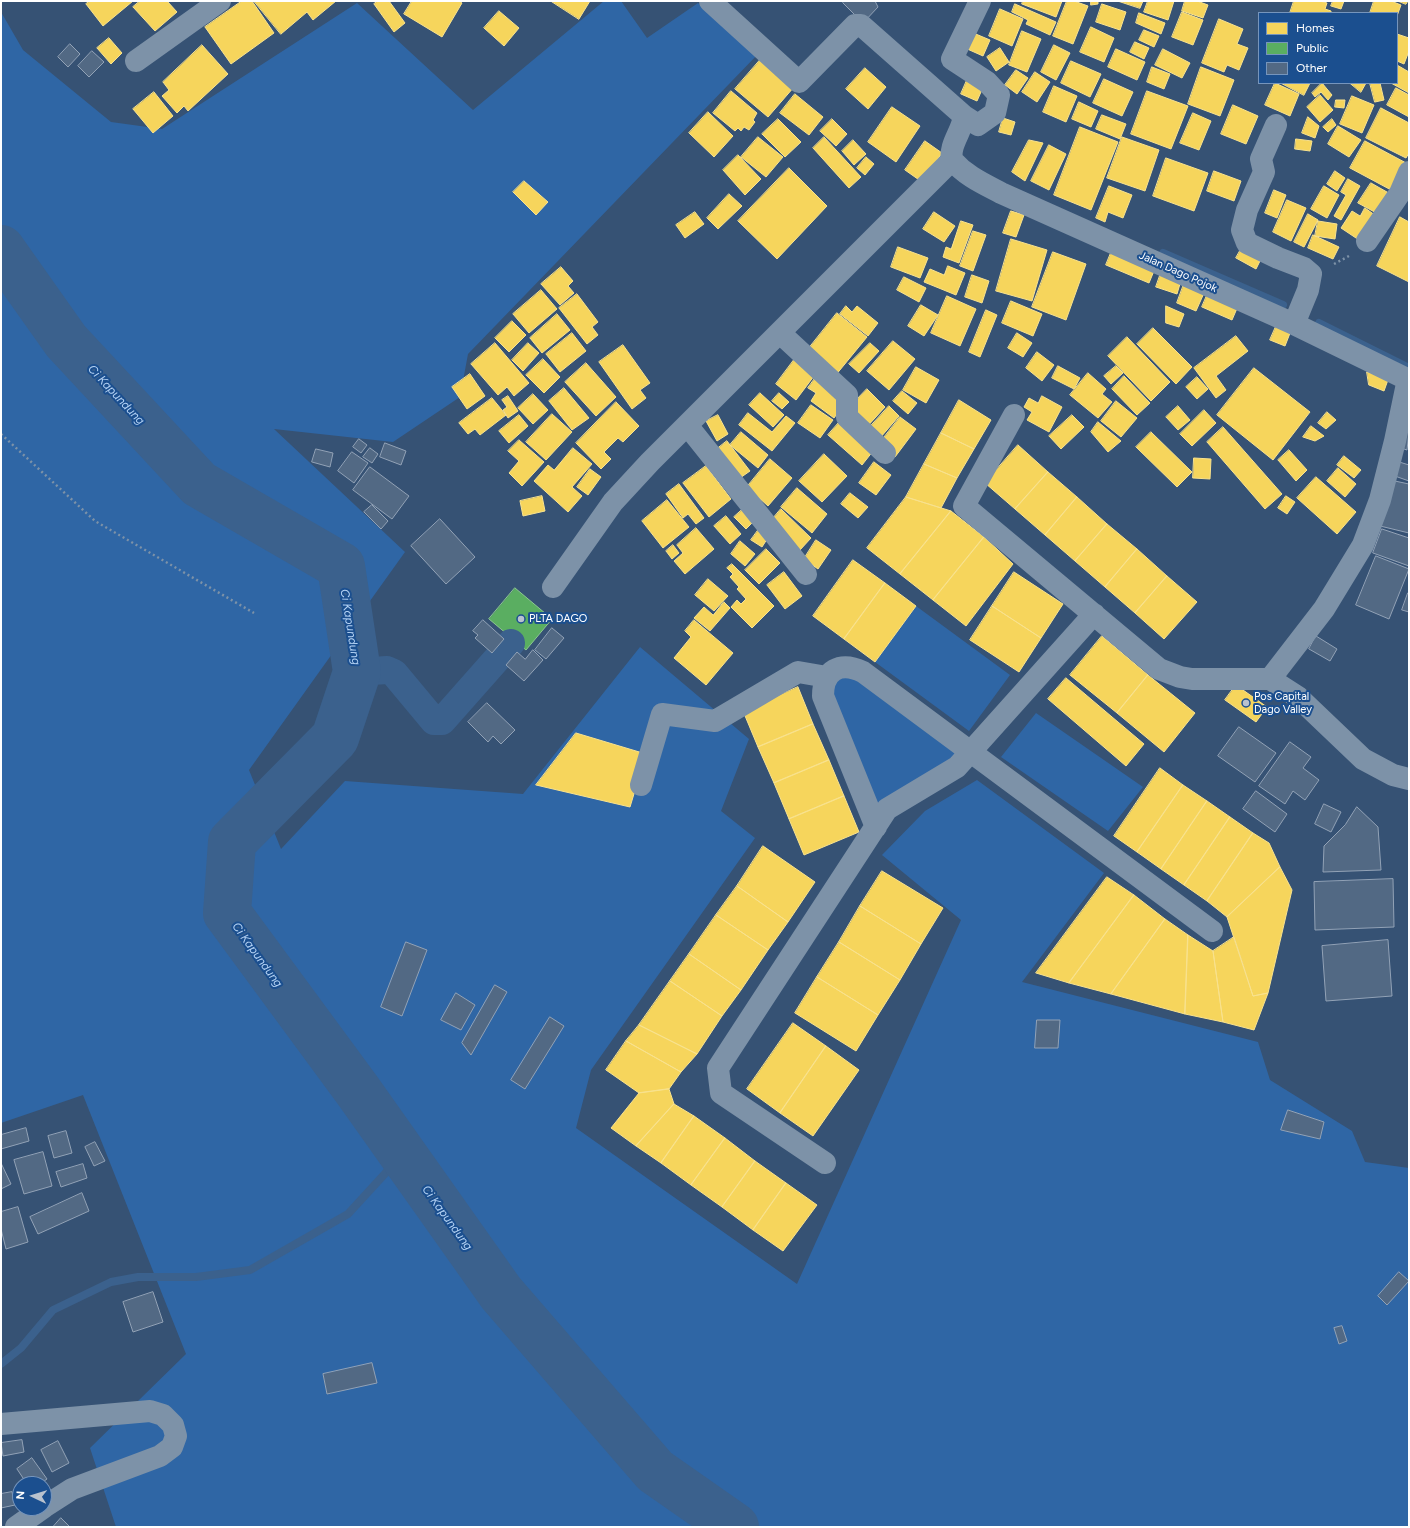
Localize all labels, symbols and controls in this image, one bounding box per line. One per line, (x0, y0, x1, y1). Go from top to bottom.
legend (1258, 12, 1398, 84)
text: Homes (1296, 21, 1334, 35)
text: Public (1296, 41, 1329, 55)
text: Other (1296, 61, 1327, 75)
street label: Jalan Dago Pojok (1137, 249, 1219, 295)
water label: Ci Kapundung (85, 362, 147, 428)
water label: Ci Kapundung (337, 588, 363, 666)
place label: PLTA DAGO (529, 612, 587, 626)
marker: PLTA DAGO (516, 614, 526, 624)
place label: Pos Capital Dago Valley (1254, 690, 1312, 716)
marker: Pos Capital Dago Valley (1241, 698, 1251, 708)
water label: Ci Kapundung (229, 920, 285, 990)
water label: Ci Kapundung (419, 1183, 475, 1253)
north arrow (12, 1476, 52, 1516)
text: N (14, 1491, 27, 1500)

